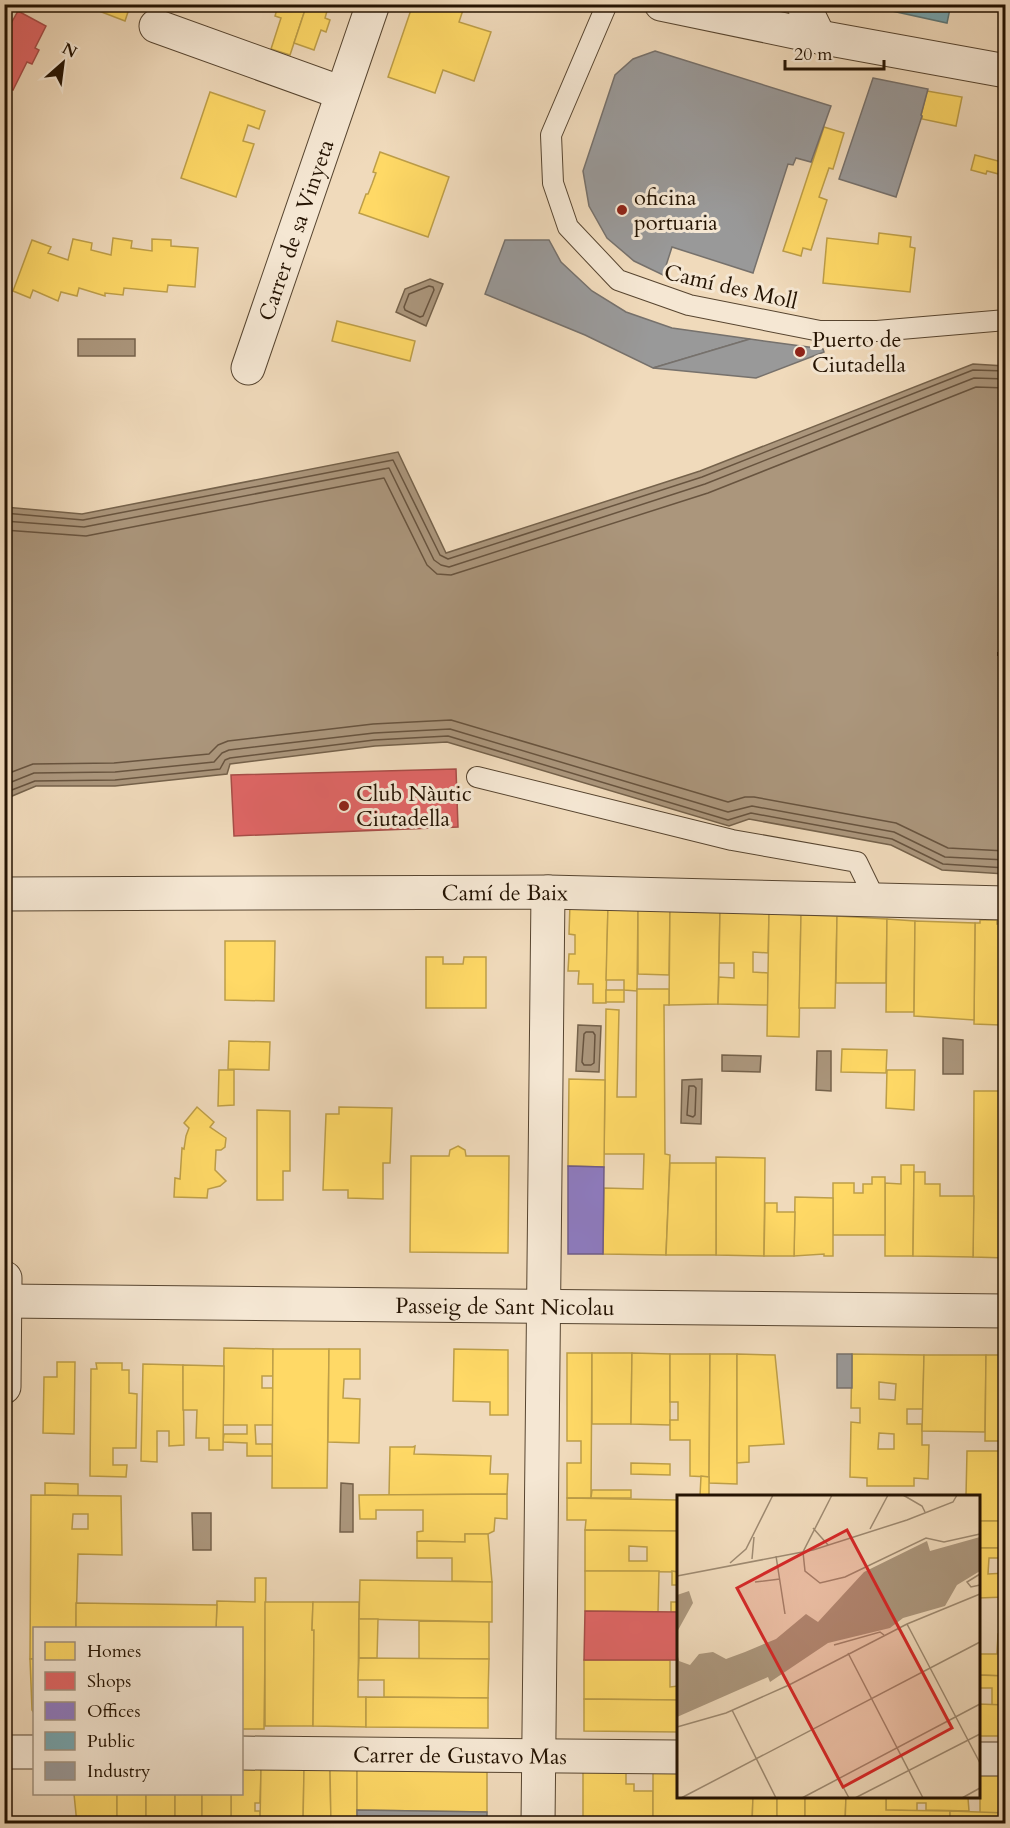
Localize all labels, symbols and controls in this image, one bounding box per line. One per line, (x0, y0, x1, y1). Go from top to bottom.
north arrow (33, 33, 93, 93)
scale bar (785, 33, 884, 71)
text: N (58, 38, 81, 64)
text: 20 m (794, 42, 833, 67)
street label: Carrer de sa Vinyeta (251, 135, 342, 325)
place label: oficina portuaria (634, 183, 718, 238)
marker: oficina portuaria (615, 203, 629, 217)
street label: Camí des Moll (661, 257, 801, 317)
place label: Puerto de Ciutadella (812, 325, 906, 380)
marker: Puerto de Ciutadella (793, 345, 807, 359)
place label: Club Nàutic Ciutadella (356, 779, 472, 834)
marker: Club Nàutic Ciutadella (337, 799, 351, 813)
street label: Camí de Baix (442, 878, 569, 908)
street label: Passeig de Sant Nicolau (395, 1291, 615, 1323)
inset map (677, 1495, 980, 1798)
legend (33, 1627, 243, 1795)
text: Homes (87, 1639, 141, 1664)
text: Shops (87, 1669, 131, 1694)
text: Offices (87, 1699, 141, 1724)
text: Public (87, 1729, 135, 1754)
street label: Carrer de Gustavo Mas (353, 1740, 567, 1772)
text: Industry (87, 1759, 151, 1784)

